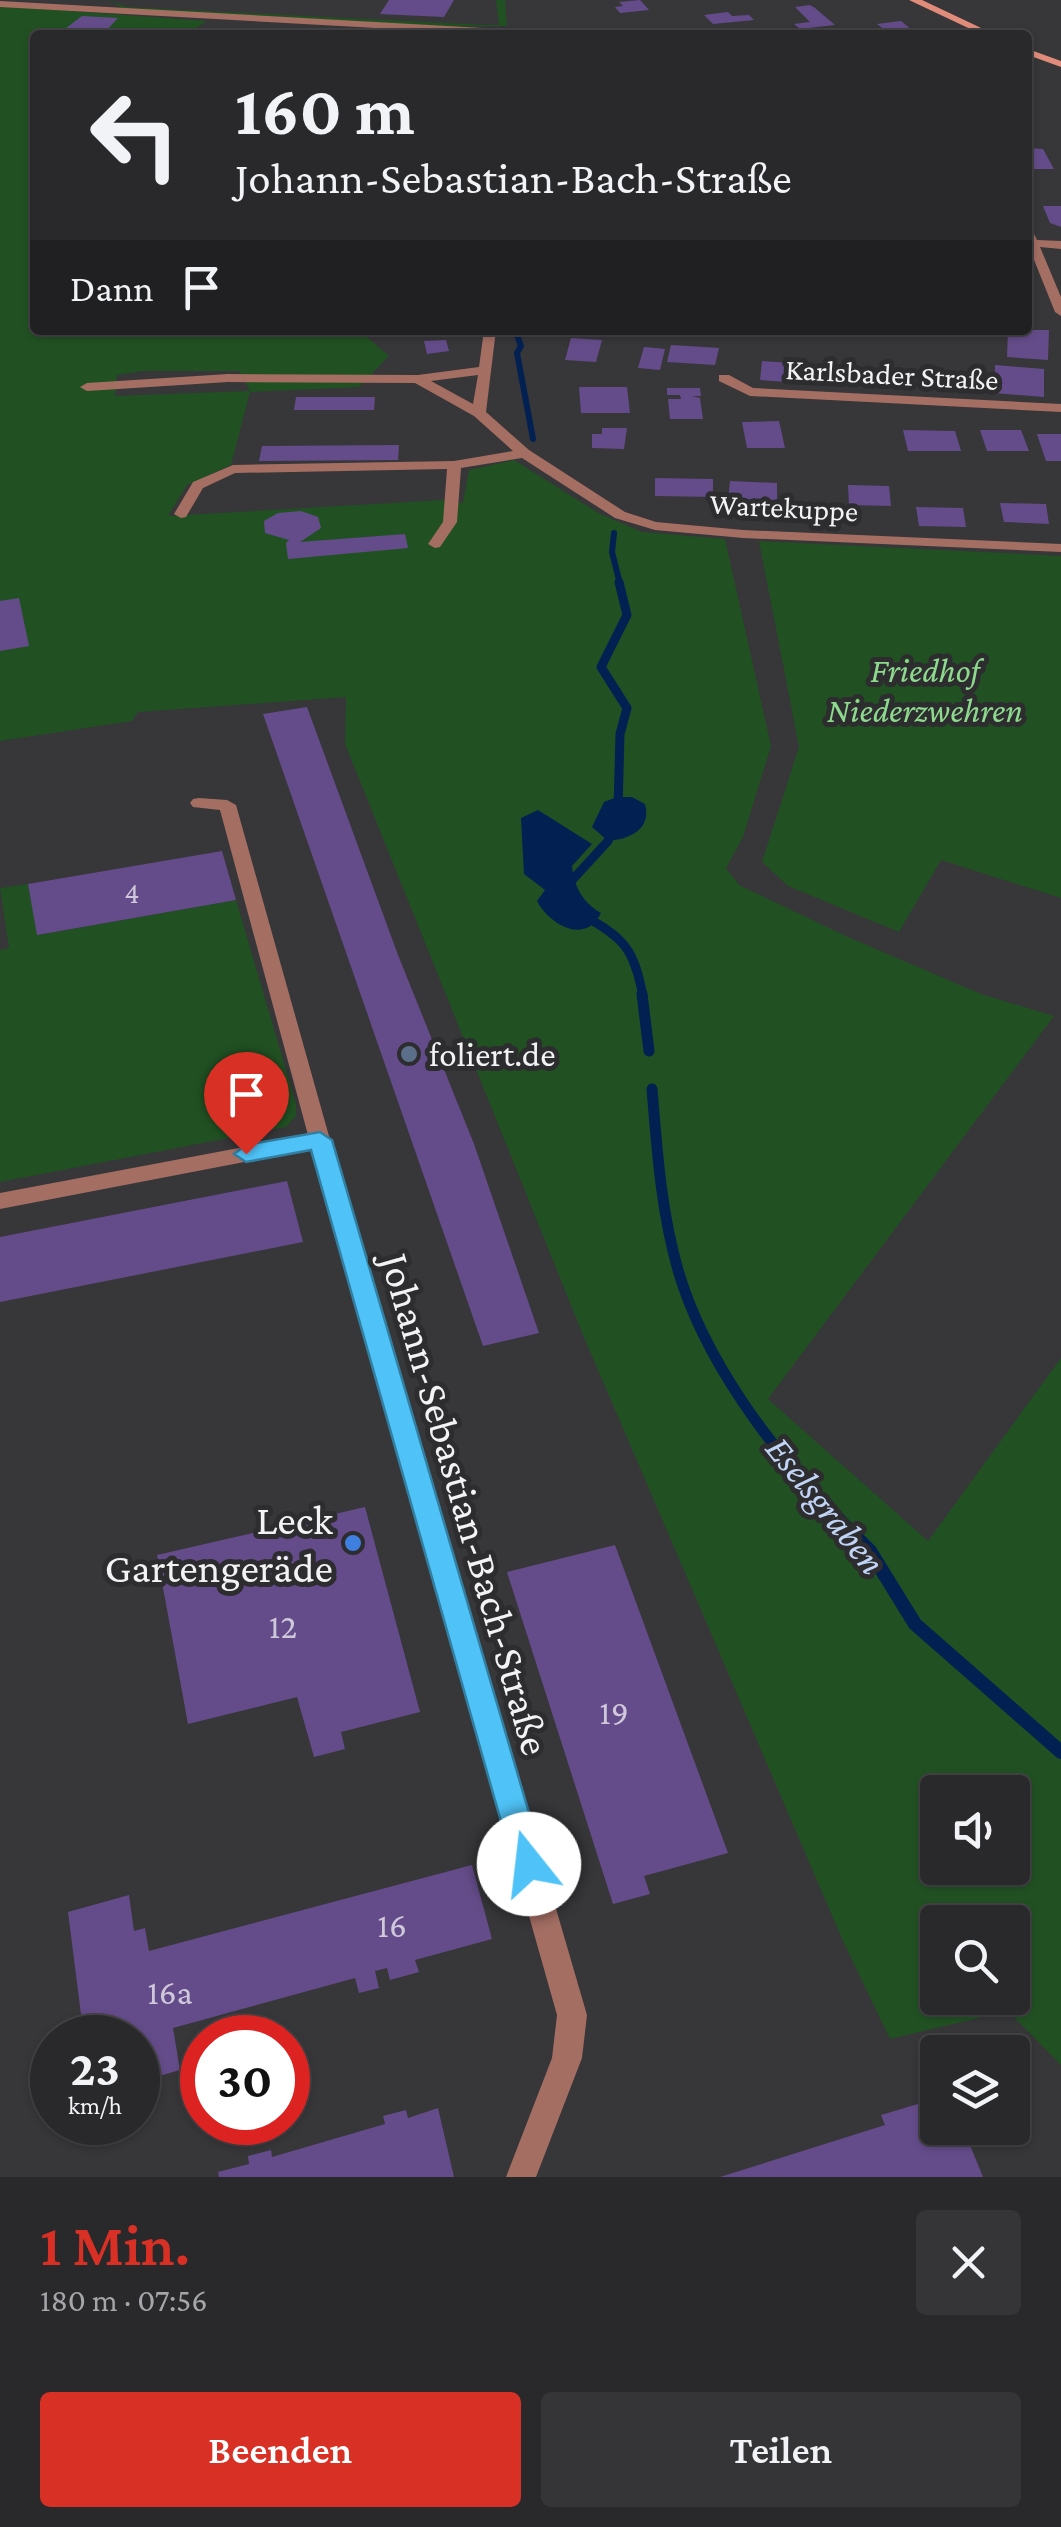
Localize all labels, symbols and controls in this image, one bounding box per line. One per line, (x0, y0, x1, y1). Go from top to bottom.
icon: left (70, 70, 200, 200)
text: 160 m (235, 71, 415, 149)
text: Johann-Sebastian-Bach-Straße (235, 153, 792, 203)
icon: arrive (174, 260, 229, 315)
text: Dann (70, 267, 154, 309)
street label: Karlsbader Straße (785, 352, 999, 396)
street label: Wartekuppe (709, 487, 859, 528)
park label: Friedhof Niederzwehren (827, 651, 1023, 730)
house number: 4 (124, 876, 140, 909)
place label: foliert.de (429, 1035, 556, 1074)
marker: foliert.de (398, 1043, 420, 1065)
pin (204, 1052, 289, 1155)
icon: arrive (219, 1067, 274, 1122)
street label: Johann-Sebastian-Bach-Straße (371, 1244, 560, 1760)
water label: Eselsgraben (758, 1428, 894, 1582)
place label: Leck Gartengeräde (105, 1496, 333, 1591)
marker: Leck Gartengeräde (342, 1532, 364, 1554)
house number: 12 (269, 1607, 297, 1646)
house number: 19 (599, 1693, 629, 1732)
map controls (920, 1775, 1030, 2145)
button: sound (920, 1775, 1030, 1885)
position arrow (477, 1812, 581, 1916)
button: search (920, 1905, 1030, 2015)
house number: 16 (377, 1906, 407, 1945)
house number: 16a (147, 1973, 193, 2012)
speed limit sign: 30 (180, 2015, 310, 2145)
button: layers (920, 2035, 1030, 2145)
text: 23 (70, 2040, 120, 2096)
text: km/h (68, 2092, 122, 2119)
button: close (916, 2210, 1021, 2315)
text: 1 Min. (40, 2211, 190, 2278)
text: 180 m · 07:56 (40, 2282, 208, 2318)
button: Beenden (40, 2392, 521, 2507)
button: Teilen (541, 2392, 1021, 2507)

